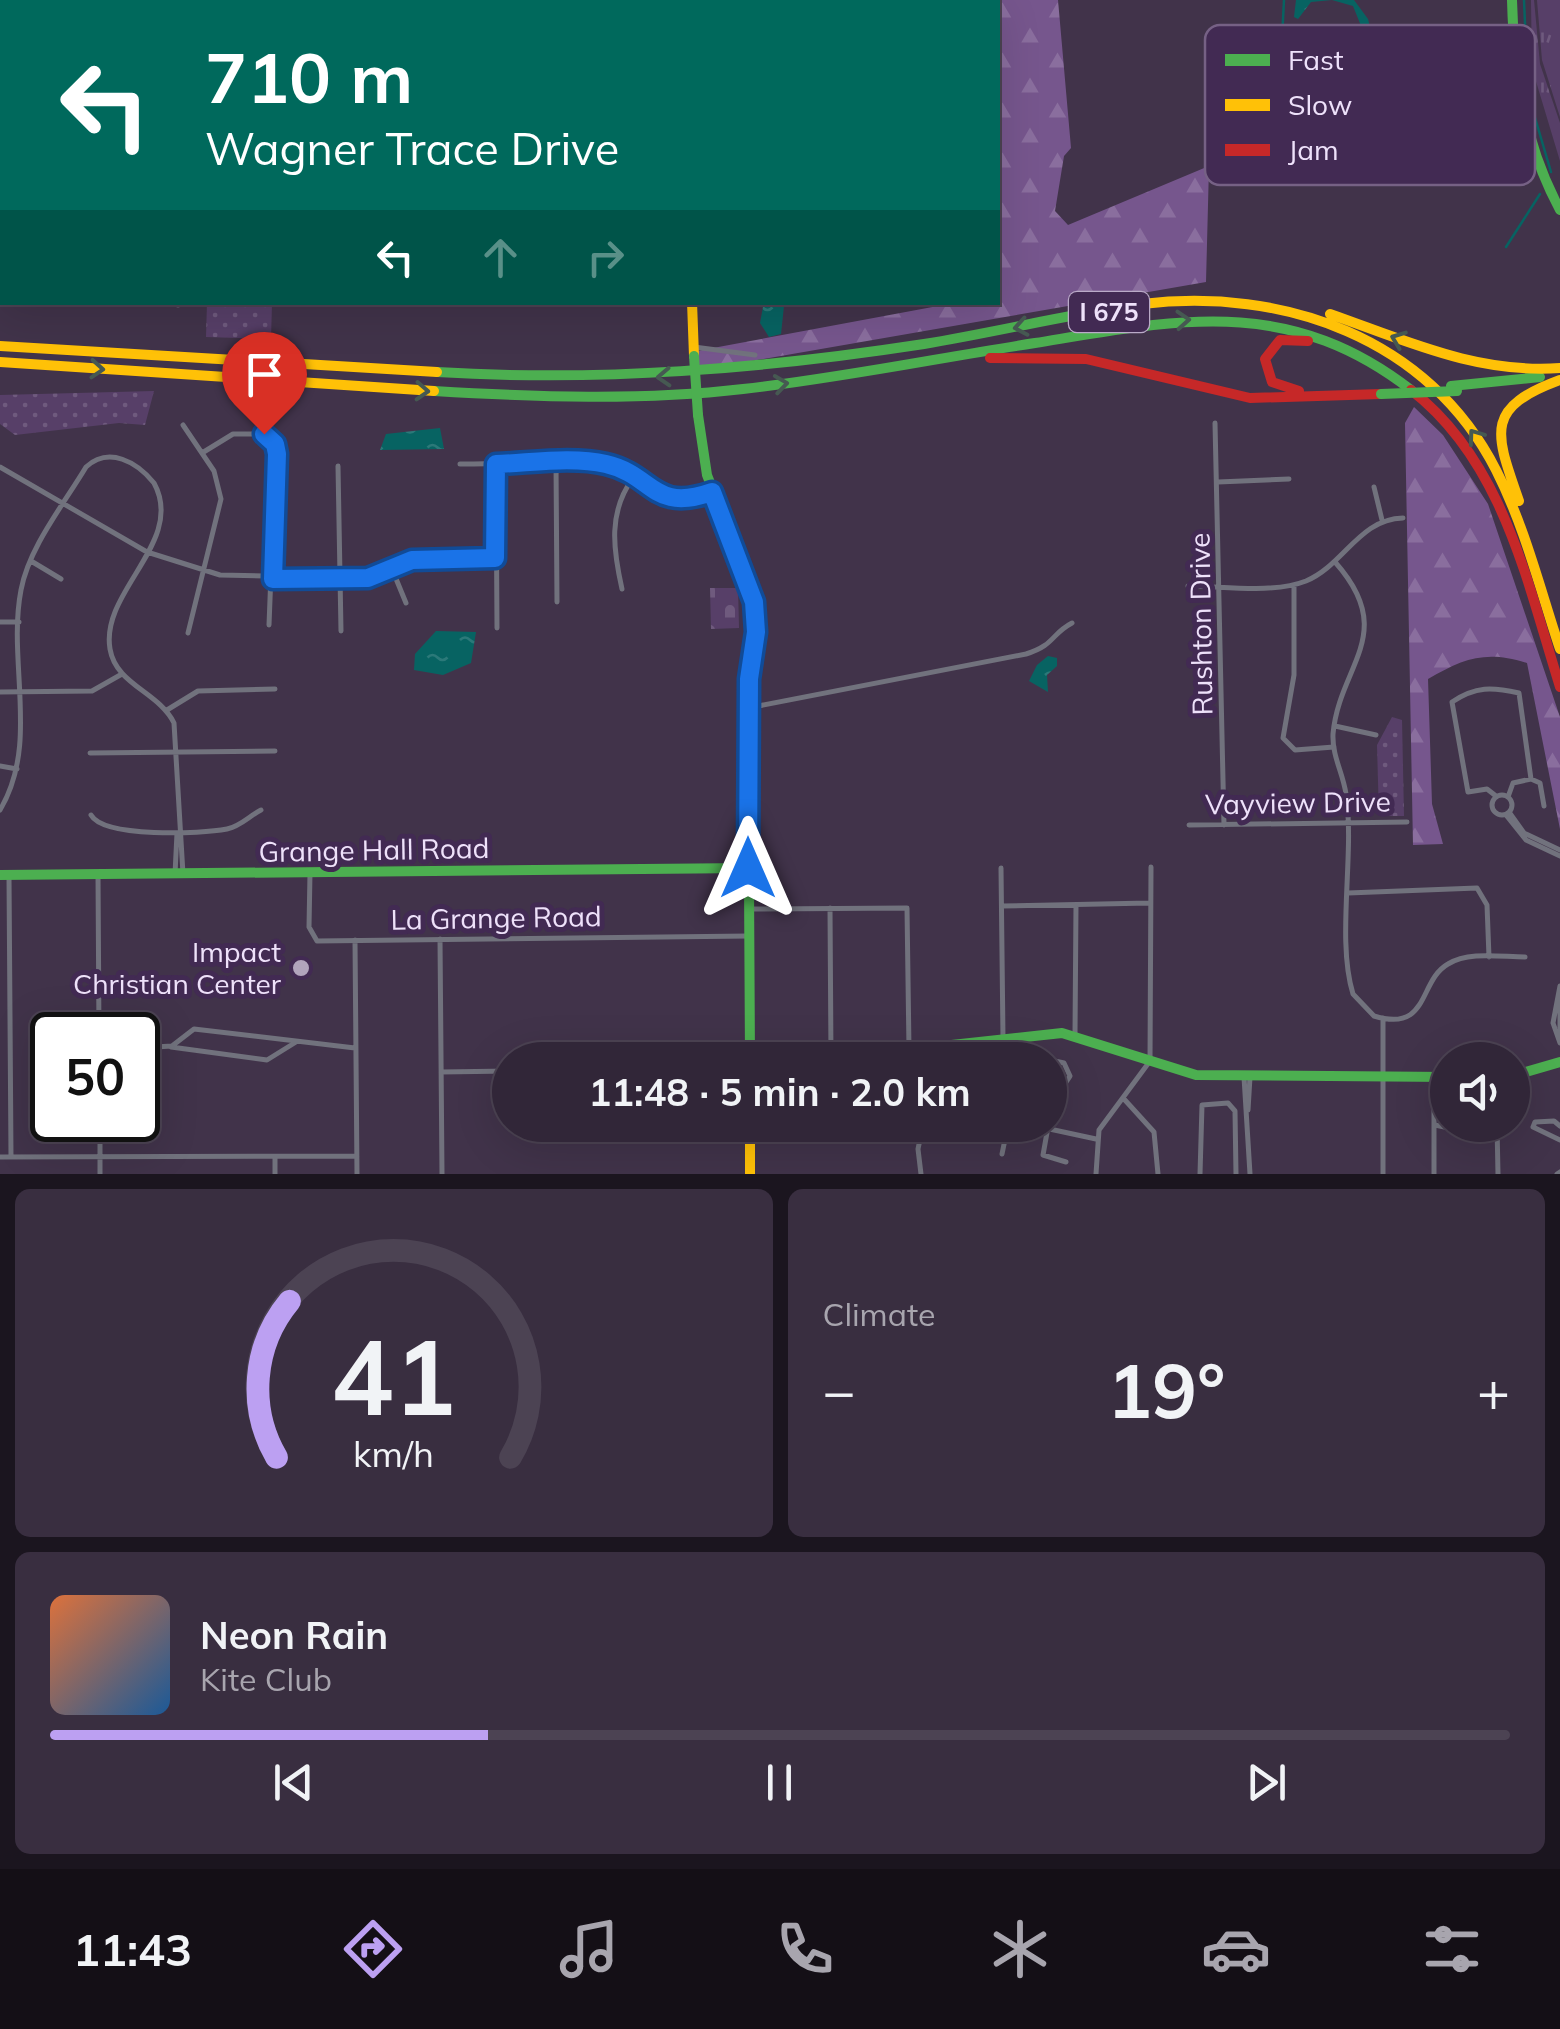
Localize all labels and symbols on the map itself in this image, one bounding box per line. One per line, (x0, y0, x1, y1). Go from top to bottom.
legend (1205, 25, 1535, 185)
text: Fast (1288, 42, 1344, 77)
text: Slow (1288, 87, 1352, 122)
text: Jam (1288, 132, 1339, 167)
road number: I 675 (1069, 292, 1149, 332)
one-way arrow (1175, 310, 1191, 331)
one-way arrow (1013, 316, 1029, 337)
one-way arrow (1390, 330, 1407, 351)
pin (222, 332, 307, 435)
one-way arrow (90, 358, 106, 379)
one-way arrow (656, 366, 672, 387)
one-way arrow (772, 374, 789, 395)
one-way arrow (414, 379, 430, 401)
one-way arrow (1469, 429, 1486, 447)
street label: Rushton Drive (1181, 532, 1220, 716)
street label: Vayview Drive (1205, 783, 1391, 822)
position arrow (696, 816, 800, 920)
street label: Grange Hall Road (258, 830, 490, 869)
street label: La Grange Road (390, 898, 602, 937)
place label: Impact Christian Center (73, 934, 282, 1001)
marker: Impact Christian Center (290, 957, 312, 979)
speed limit sign: 50 (30, 1012, 160, 1142)

